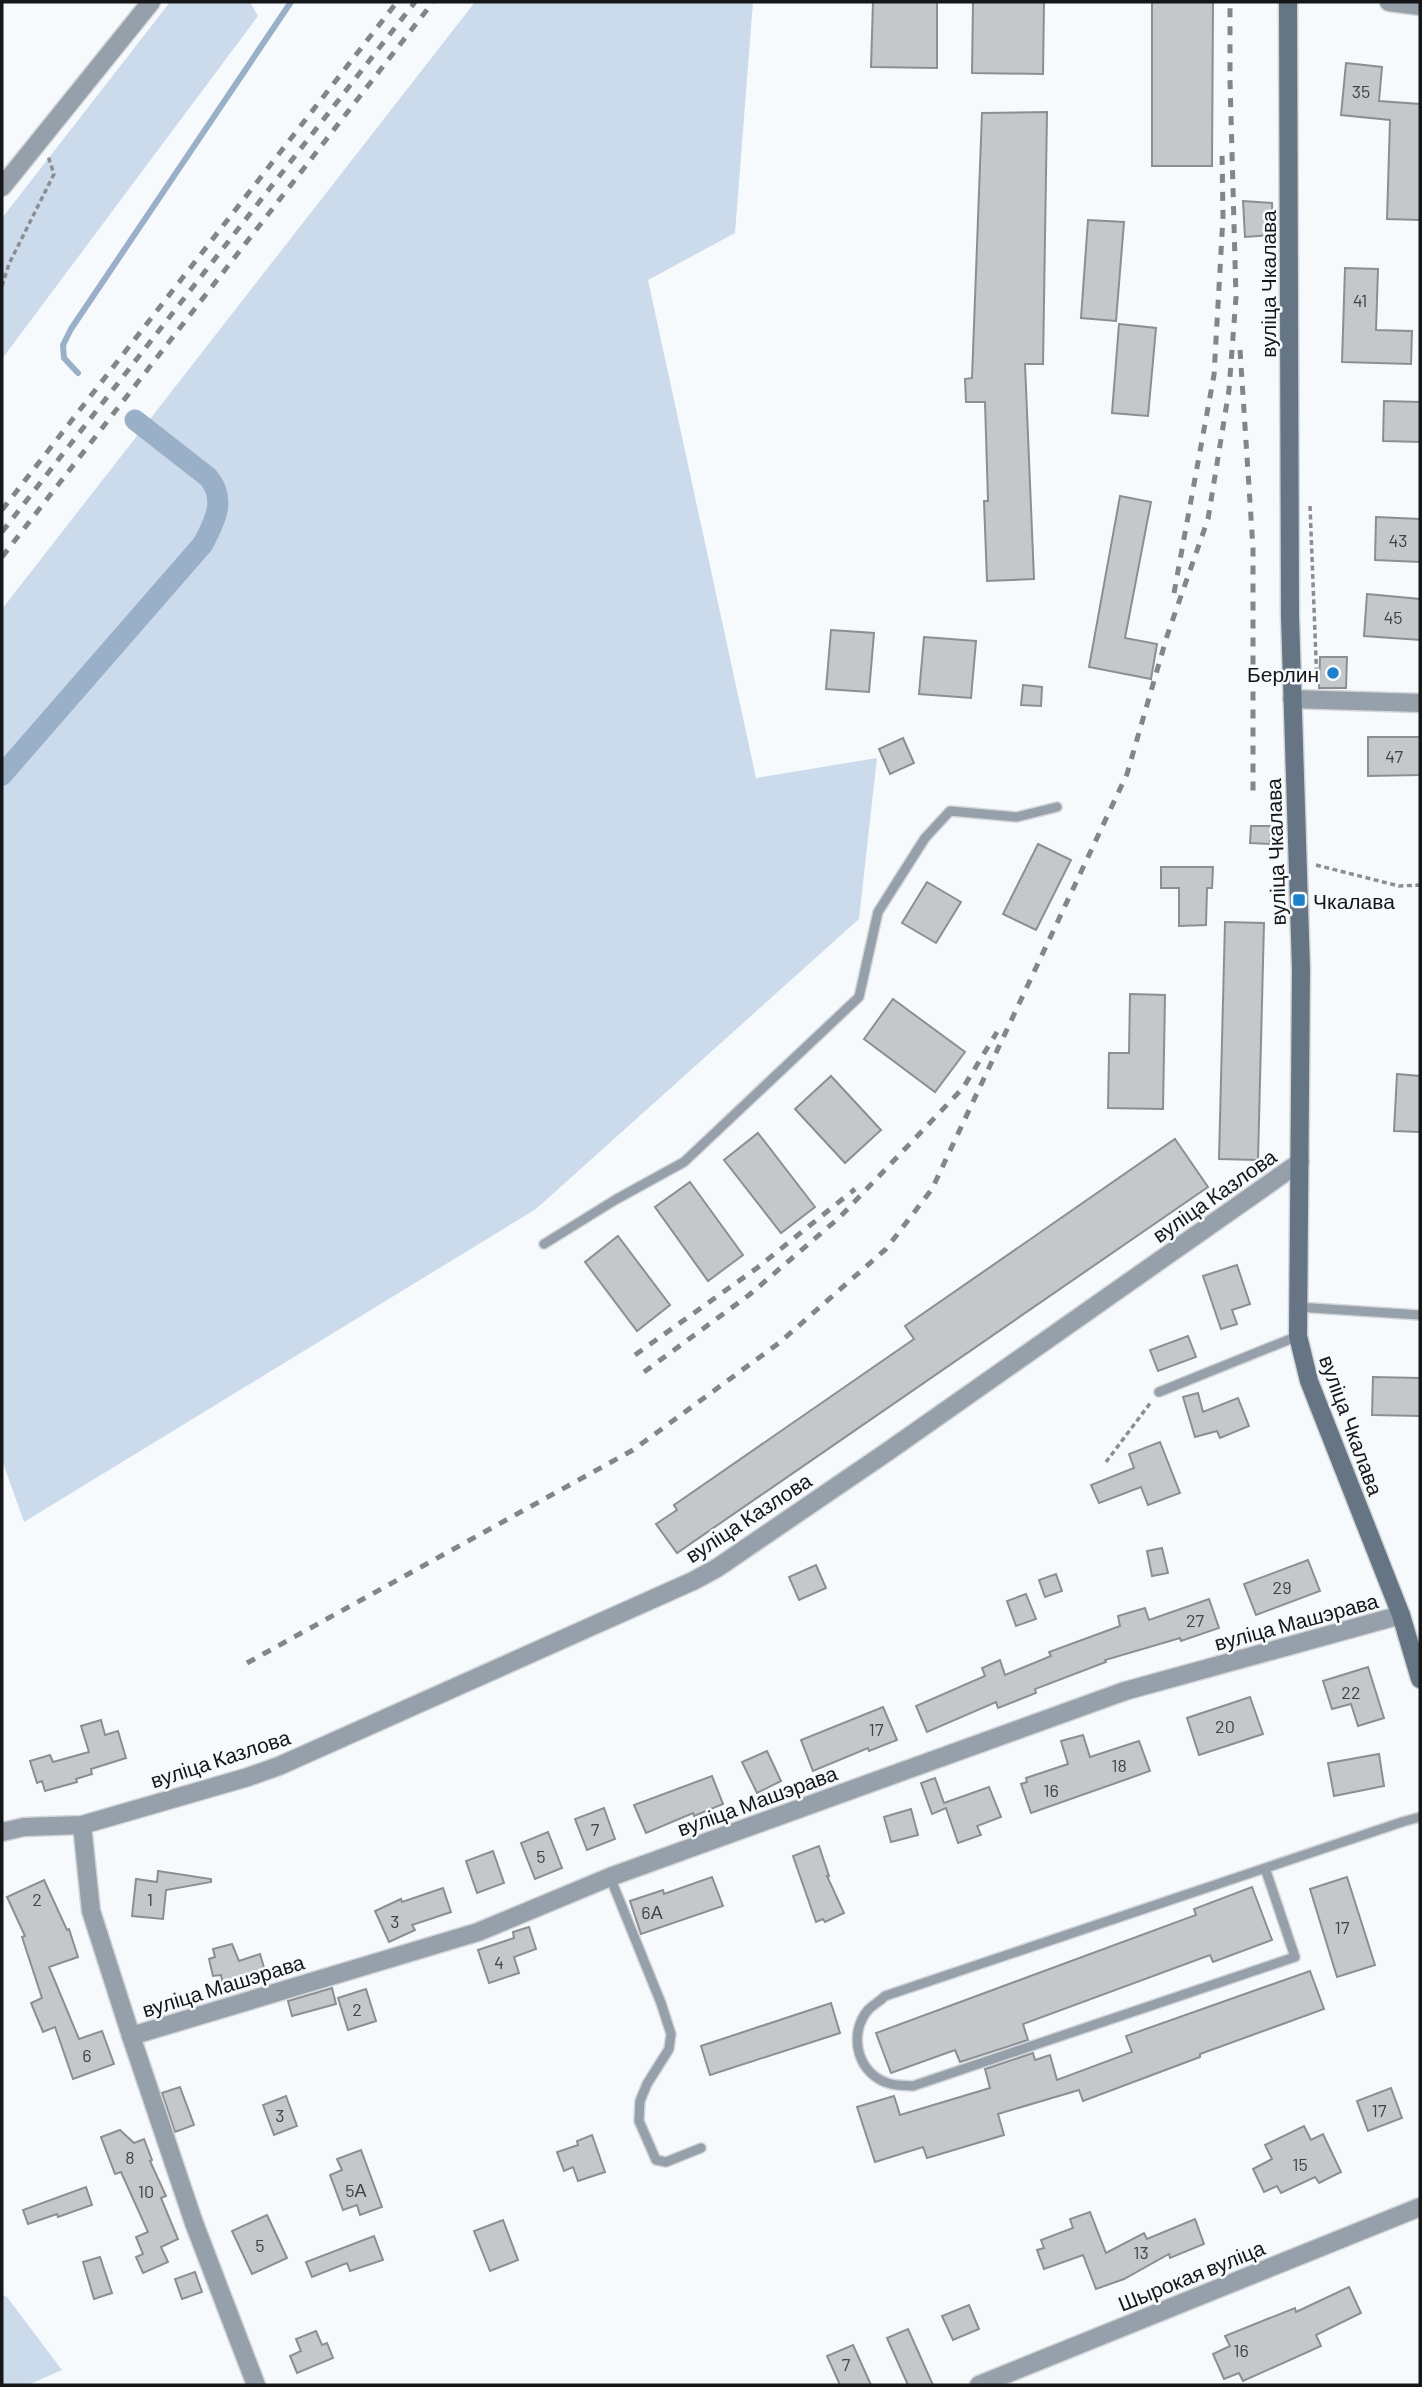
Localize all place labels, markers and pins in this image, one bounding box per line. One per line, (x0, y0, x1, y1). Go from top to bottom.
place label: Берлин (1247, 661, 1319, 686)
marker: Берлин (1325, 665, 1341, 681)
place label: Чкалава (1313, 888, 1395, 913)
marker: Чкалава (1291, 892, 1307, 908)

